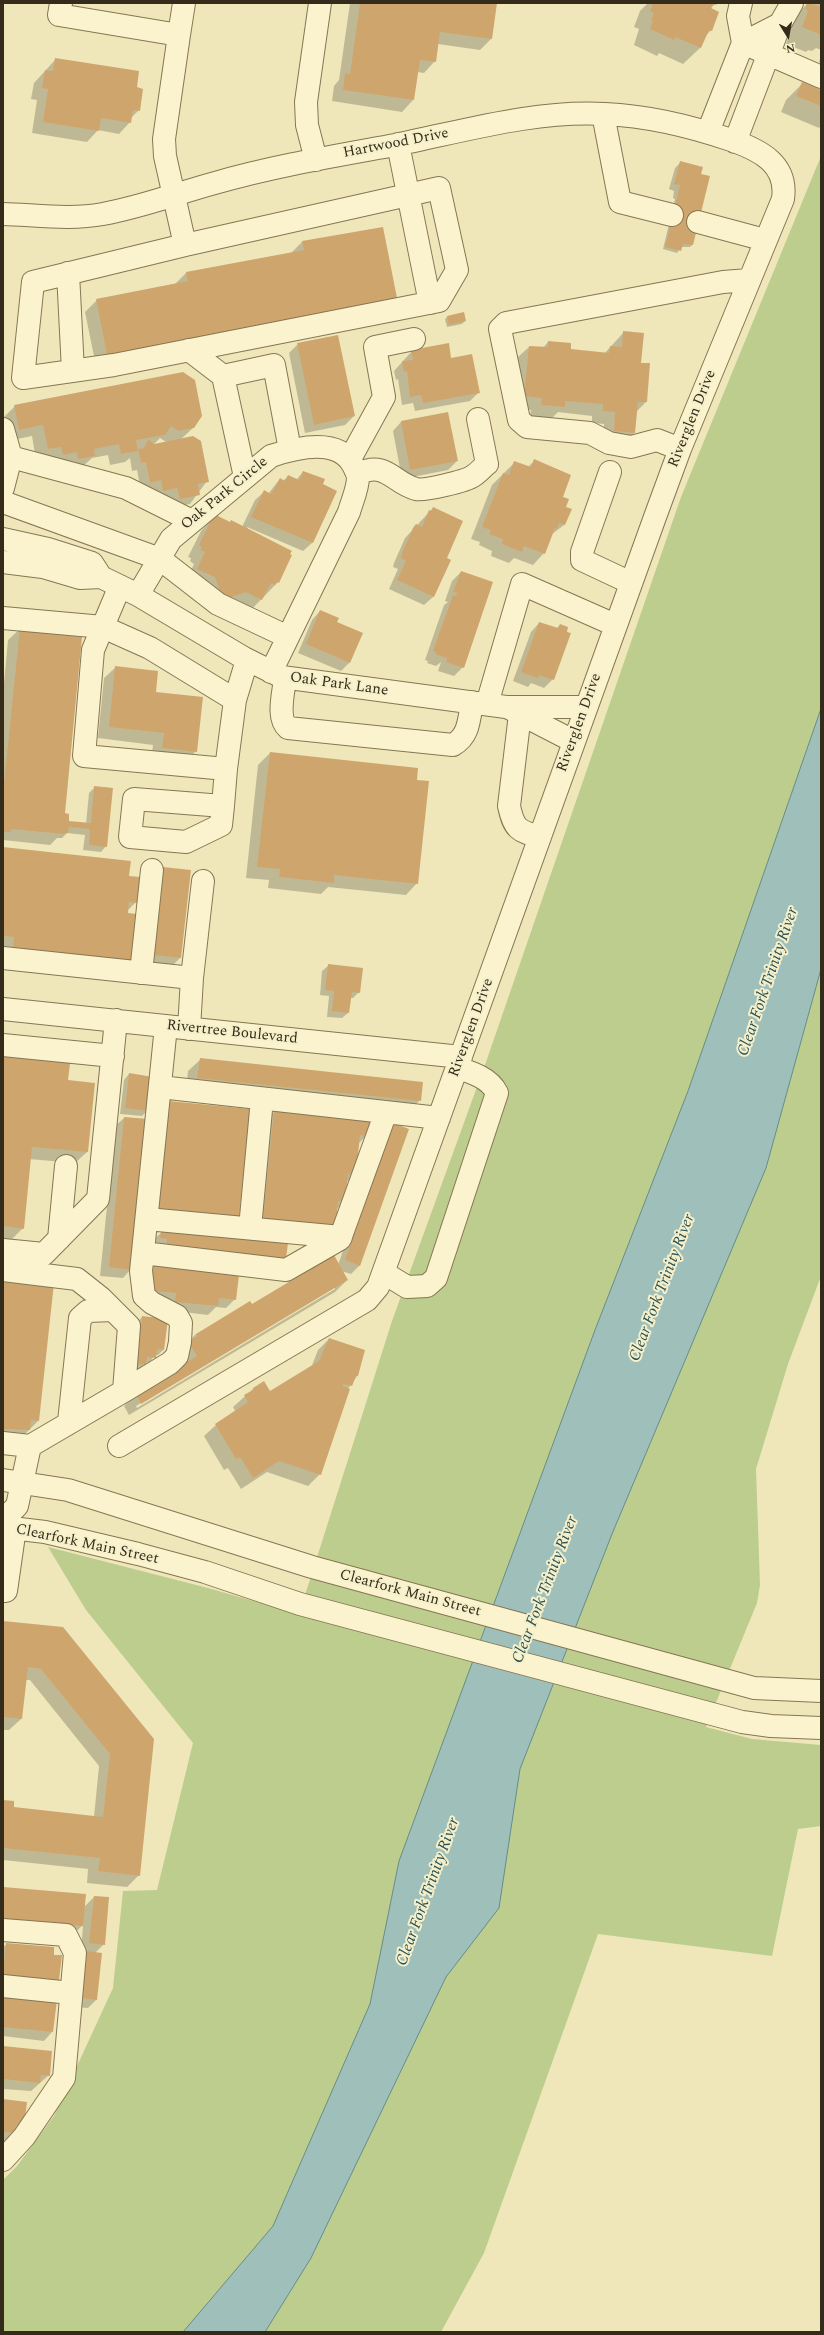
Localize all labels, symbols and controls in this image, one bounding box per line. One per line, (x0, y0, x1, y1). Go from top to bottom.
north arrow (768, 16, 808, 56)
text: N (784, 39, 796, 57)
street label: Hartwood Drive (342, 125, 450, 163)
street label: Riverglen Drive (665, 367, 721, 471)
street label: Oak Park Circle (178, 453, 272, 535)
street label: Oak Park Lane (289, 669, 389, 701)
street label: Riverglen Drive (554, 671, 606, 775)
water label: Clear Fork Trinity River (735, 905, 803, 1059)
street label: Riverglen Drive (446, 976, 498, 1080)
street label: Rivertree Boulevard (166, 1017, 298, 1049)
water label: Clear Fork Trinity River (626, 1212, 700, 1364)
water label: Clear Fork Trinity River (509, 1514, 583, 1666)
street label: Clearfork Main Street (14, 1521, 160, 1569)
street label: Clearfork Main Street (337, 1566, 483, 1622)
water label: Clear Fork Trinity River (393, 1815, 465, 1969)

